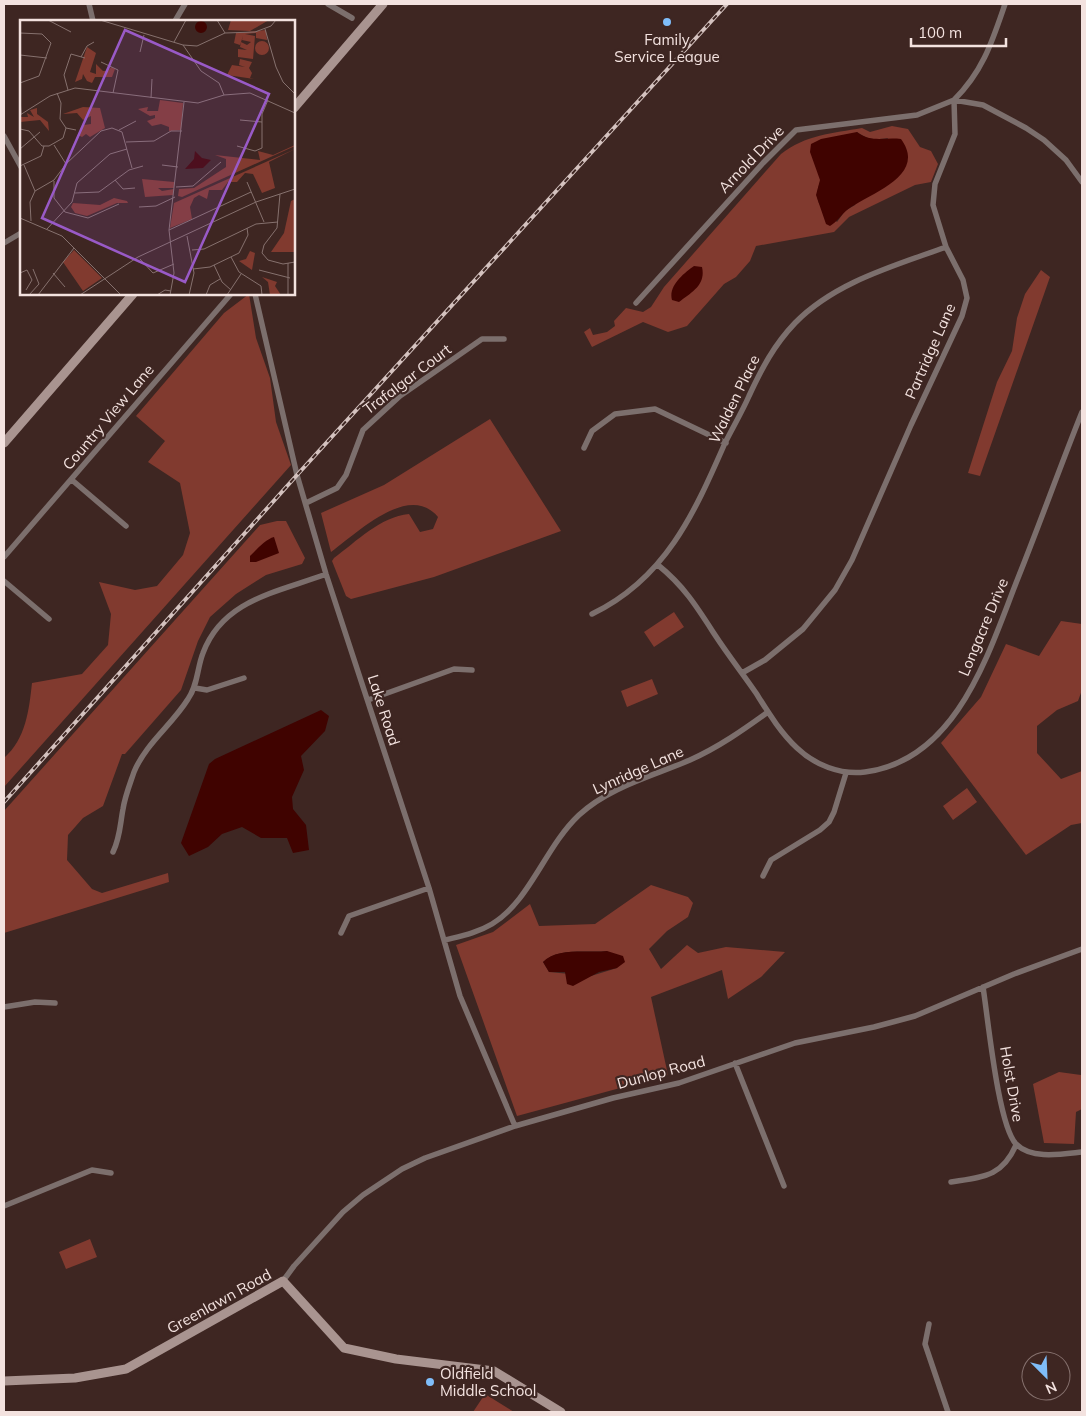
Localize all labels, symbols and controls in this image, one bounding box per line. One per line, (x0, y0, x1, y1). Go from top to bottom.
scale bar (911, 15, 1006, 47)
marker: Family Service League (661, 16, 673, 28)
inset map (20, 20, 295, 295)
text: 100 m (918, 23, 962, 42)
place label: Family Service League (614, 30, 720, 66)
street label: Arnold Drive (714, 121, 788, 197)
street label: Partridge Lane (900, 300, 960, 402)
street label: Trafalgar Court (359, 340, 455, 418)
street label: Walden Place (704, 352, 764, 446)
street label: Country View Lane (58, 360, 158, 474)
street label: Longacre Drive (954, 575, 1012, 679)
street label: Lake Road (364, 672, 404, 748)
street label: Lynridge Lane (590, 741, 686, 799)
street label: Holst Drive (996, 1045, 1028, 1123)
street label: Dunlop Road (615, 1051, 707, 1093)
street label: Greenlawn Road (163, 1264, 275, 1338)
north arrow (1021, 1351, 1071, 1401)
place label: Oldfield Middle School (440, 1364, 536, 1400)
marker: Oldfield Middle School (424, 1376, 436, 1388)
text: N (1043, 1378, 1060, 1398)

